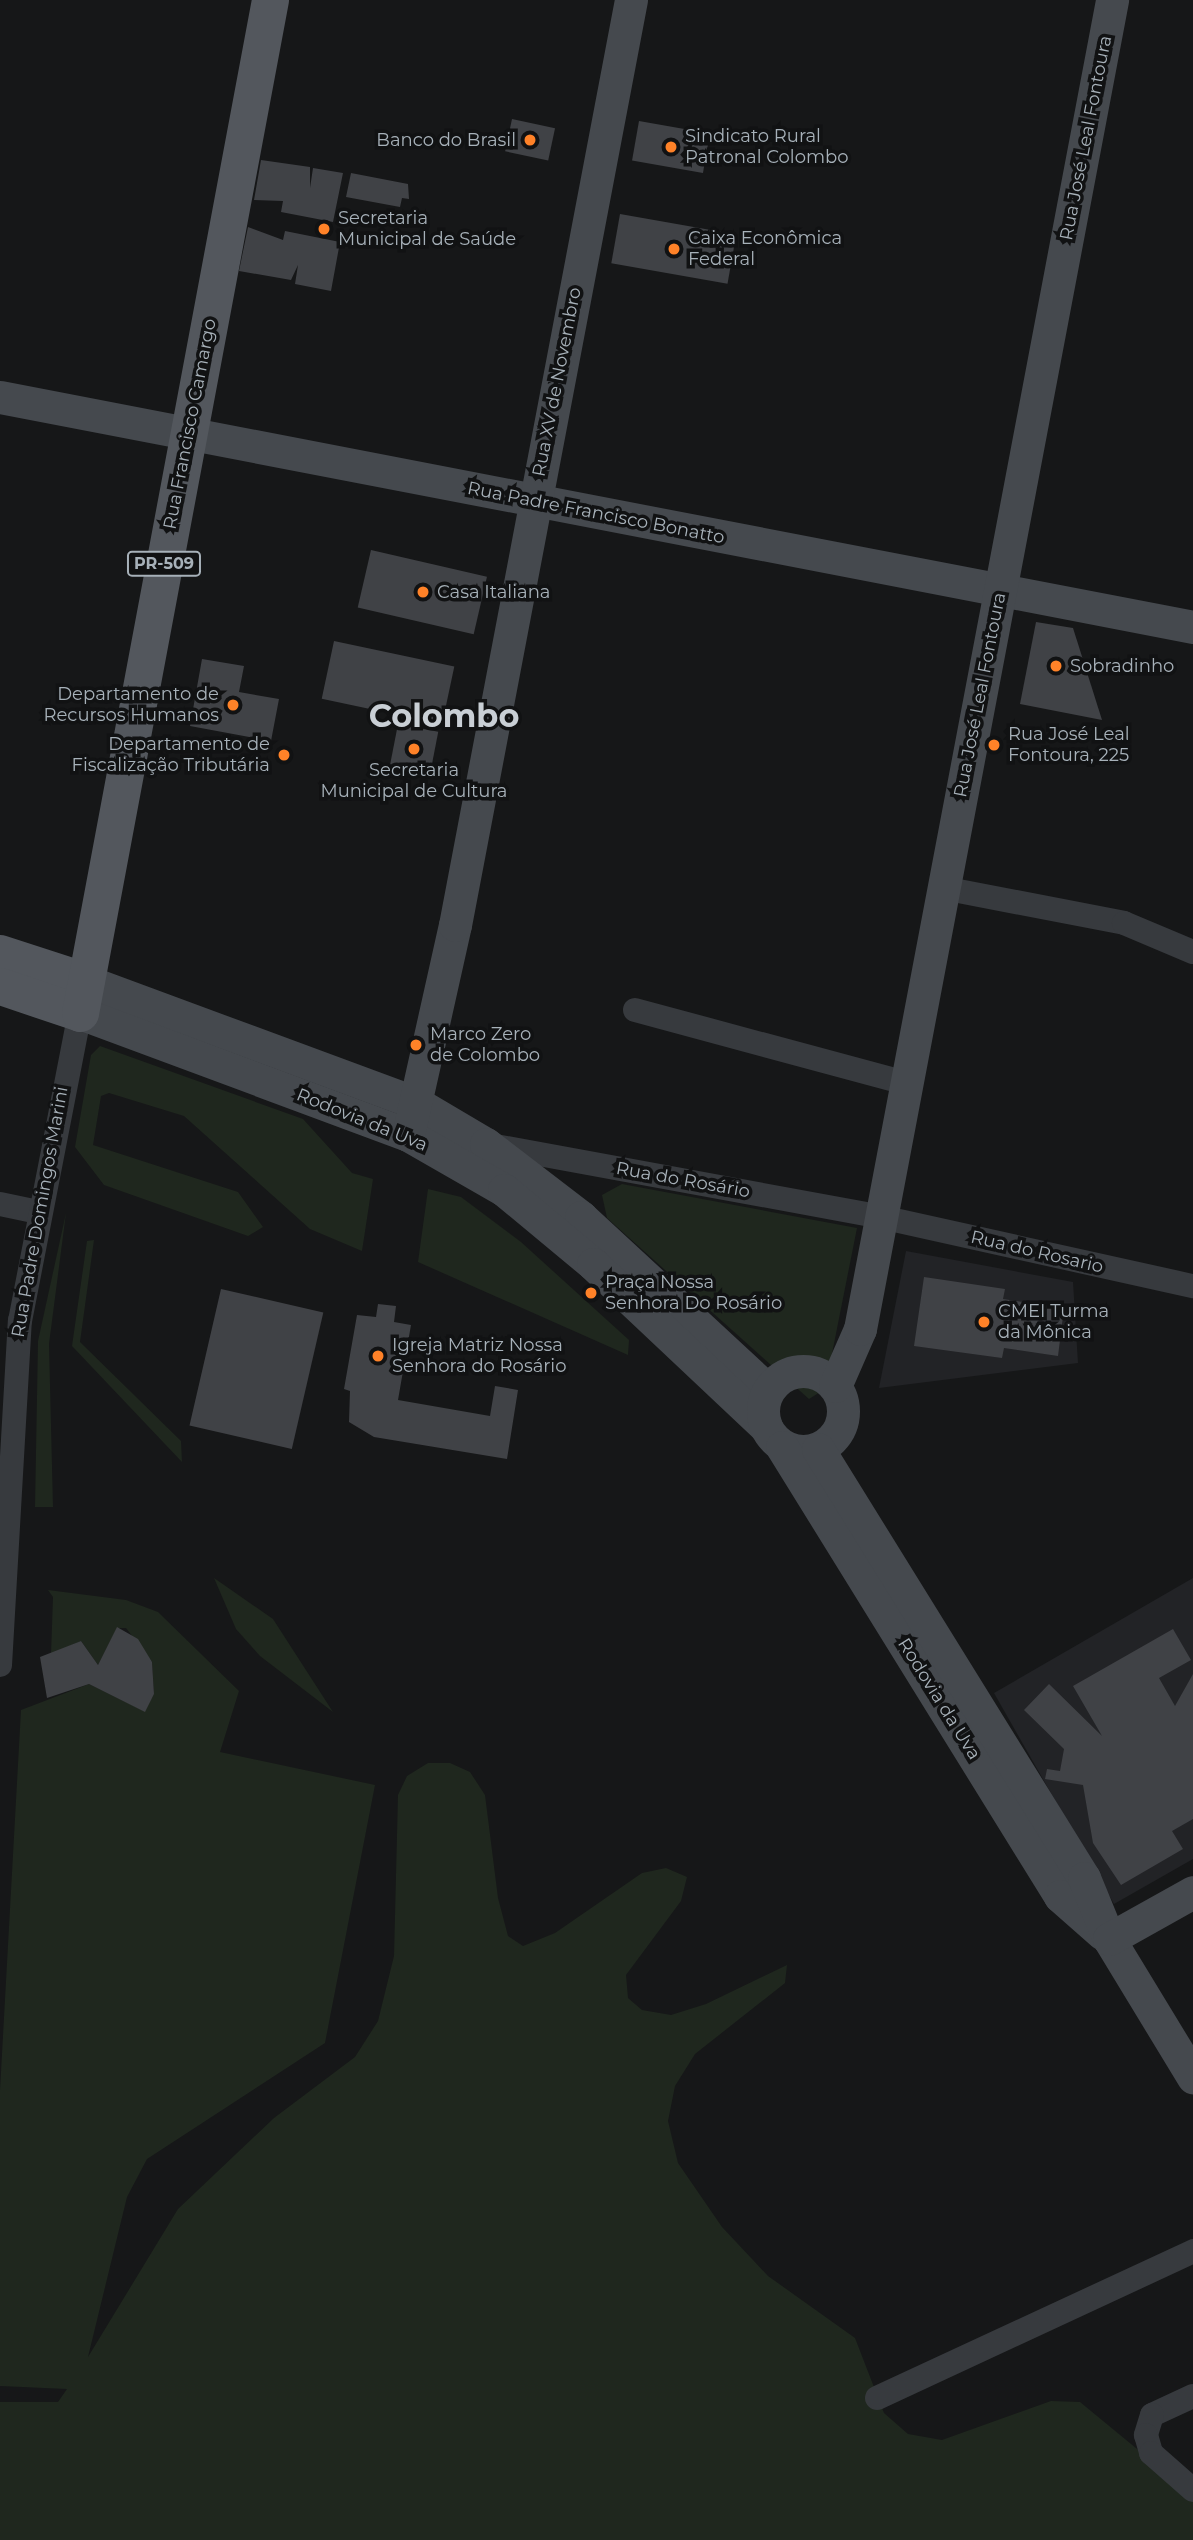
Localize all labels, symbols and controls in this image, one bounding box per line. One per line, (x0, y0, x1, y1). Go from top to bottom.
street label: Rua José Leal Fontoura (1056, 34, 1116, 242)
place label: Sindicato Rural Patronal Colombo (685, 126, 849, 168)
place label: Banco do Brasil (376, 129, 516, 151)
marker: Banco do Brasil (522, 132, 538, 148)
marker: Sindicato Rural Patronal Colombo (663, 139, 679, 155)
place label: Secretaria Municipal de Saúde (338, 208, 516, 250)
marker: Secretaria Municipal de Saúde (316, 221, 332, 237)
place label: Caixa Econômica Federal (688, 228, 842, 270)
marker: Caixa Econômica Federal (666, 241, 682, 257)
street label: Rua XV de Novembro (528, 285, 586, 479)
street label: Rua Francisco Camargo (159, 317, 221, 531)
street label: Rua Padre Francisco Bonatto (466, 477, 726, 549)
road number: PR-509 (125, 552, 202, 576)
place label: Casa Italiana (437, 581, 550, 603)
marker: Casa Italiana (415, 584, 431, 600)
street label: Rua José Leal Fontoura (950, 591, 1010, 799)
place label: Sobradinho (1070, 655, 1174, 677)
marker: Sobradinho (1048, 658, 1064, 674)
place label: Departamento de Recursos Humanos (43, 684, 219, 726)
marker: Departamento de Recursos Humanos (225, 697, 241, 713)
district label: Colombo (369, 697, 519, 735)
place label: Rua José Leal Fontoura, 225 (1008, 724, 1130, 766)
place label: Departamento de Fiscalização Tributária (72, 734, 270, 776)
marker: Rua José Leal Fontoura, 225 (986, 737, 1002, 753)
marker: Secretaria Municipal de Cultura (406, 741, 422, 757)
marker: Departamento de Fiscalização Tributária (276, 747, 292, 763)
place label: Secretaria Municipal de Cultura (321, 760, 507, 802)
place label: Marco Zero de Colombo (430, 1024, 540, 1066)
marker: Marco Zero de Colombo (408, 1037, 424, 1053)
street label: Rodovia da Uva (293, 1084, 431, 1156)
street label: Rua Padre Domingos Marini (7, 1085, 73, 1339)
street label: Rua do Rosário (614, 1158, 752, 1202)
street label: Rua do Rosario (969, 1226, 1105, 1278)
place label: Praça Nossa Senhora Do Rosário (605, 1272, 782, 1314)
marker: Praça Nossa Senhora Do Rosário (583, 1285, 599, 1301)
place label: CMEI Turma da Mônica (998, 1301, 1109, 1344)
marker: CMEI Turma da Mônica (976, 1314, 992, 1330)
place label: Igreja Matriz Nossa Senhora do Rosário (392, 1335, 567, 1378)
marker: Igreja Matriz Nossa Senhora do Rosário (370, 1348, 386, 1364)
street label: Rodovia da Uva (893, 1634, 985, 1764)

